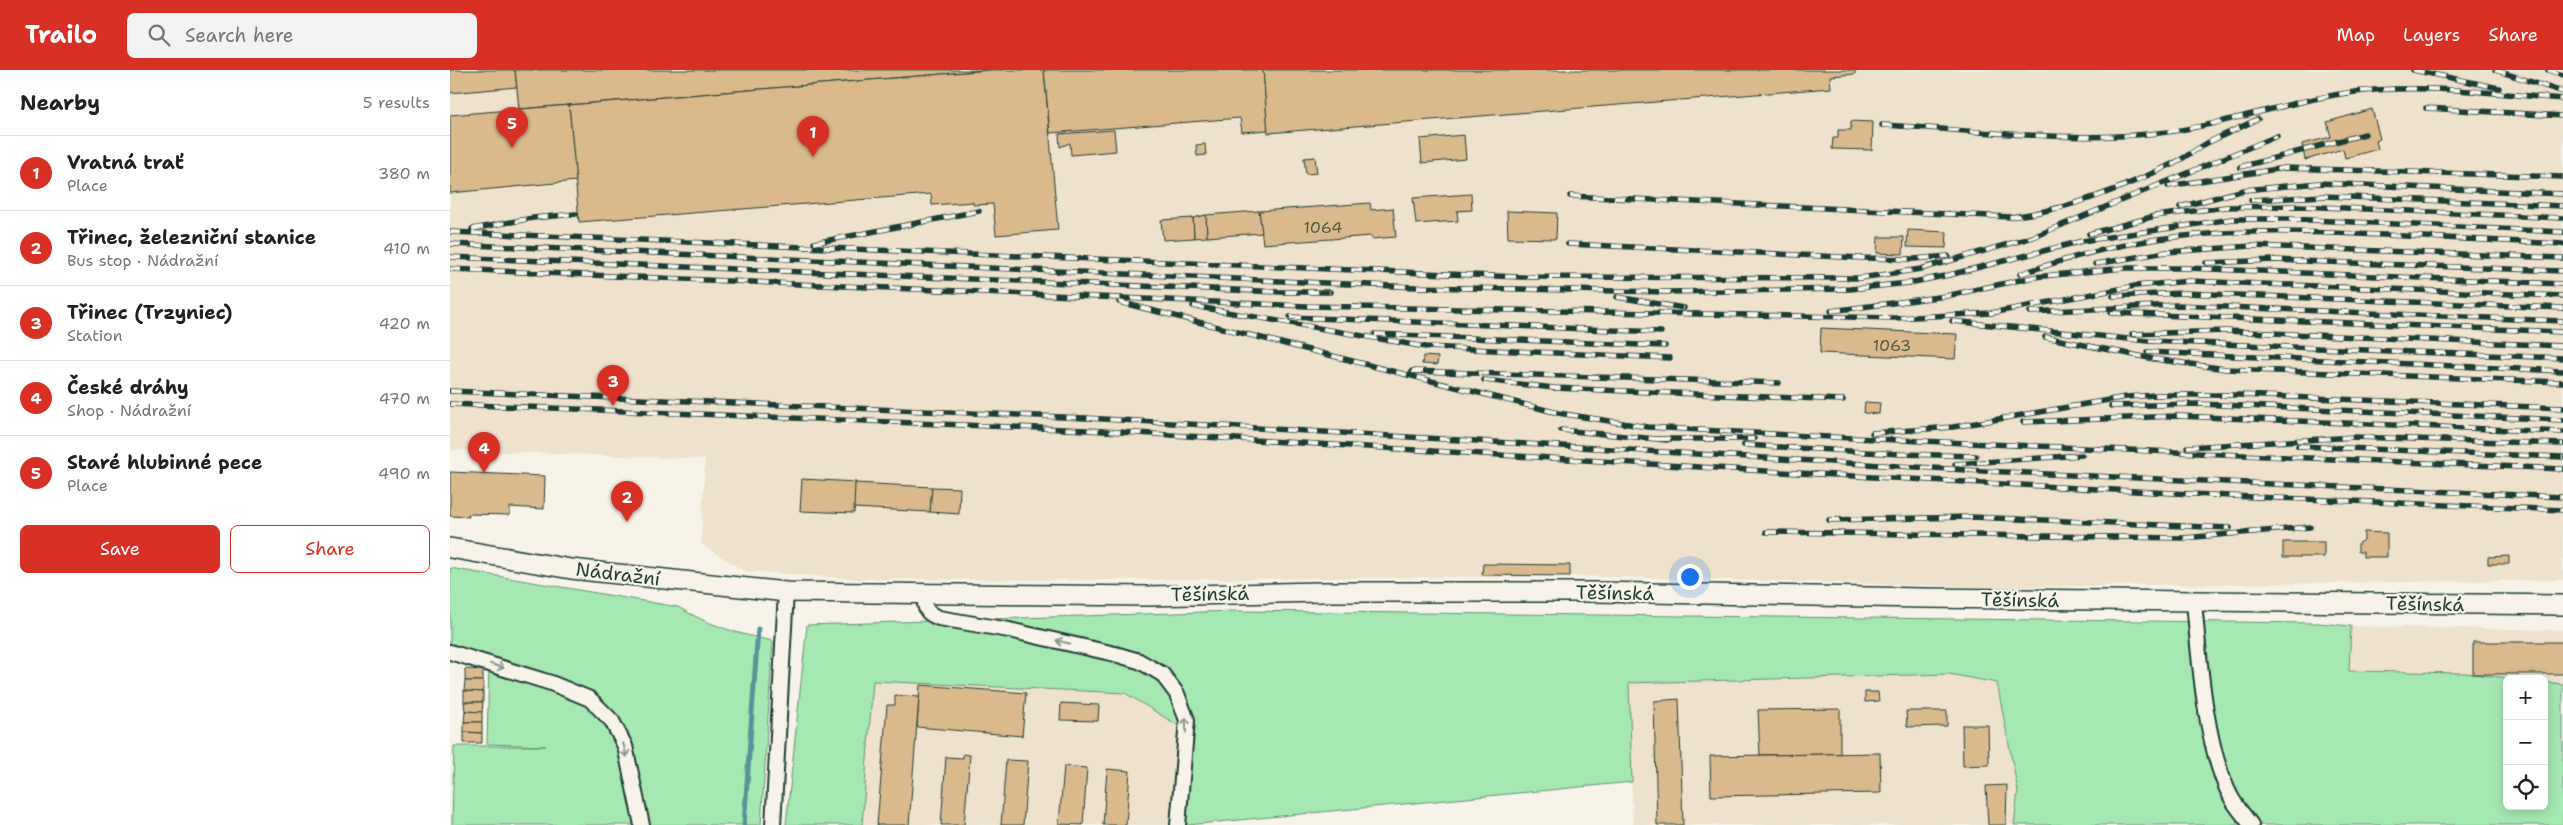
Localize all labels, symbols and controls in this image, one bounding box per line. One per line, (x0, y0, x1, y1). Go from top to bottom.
search box (127, 13, 477, 58)
text: Trailo (25, 19, 97, 51)
icon: search (145, 21, 173, 49)
text: Search here (185, 23, 294, 48)
text: Map (2337, 23, 2375, 47)
text: Layers (2403, 23, 2460, 47)
text: Share (2488, 23, 2538, 47)
text: Nearby (20, 89, 100, 117)
text: 5 results (363, 92, 430, 113)
pin: 5 (496, 107, 528, 148)
pin: 1 (797, 116, 829, 157)
text: Vratná trať (67, 150, 184, 175)
text: 1 (32, 163, 40, 184)
text: 380 m (378, 163, 430, 184)
text: Place (67, 175, 108, 196)
house number: 1064 (1304, 217, 1343, 238)
text: Třinec, železniční stanice (67, 225, 316, 250)
text: 2 (30, 238, 42, 259)
text: 410 m (383, 238, 430, 259)
text: Bus stop · Nádražní (67, 250, 219, 271)
text: Třinec (Trzyniec) (67, 300, 233, 325)
text: 3 (30, 313, 42, 334)
text: 420 m (379, 313, 430, 334)
text: Station (67, 325, 123, 346)
house number: 1063 (1873, 335, 1911, 356)
pin: 3 (597, 365, 629, 406)
text: České dráhy (67, 375, 189, 400)
text: 4 (30, 388, 42, 409)
text: 470 m (379, 388, 430, 409)
text: Shop · Nádražní (67, 400, 191, 421)
pin: 4 (468, 432, 500, 473)
text: Staré hlubinné pece (67, 450, 262, 475)
text: 5 (31, 463, 41, 484)
text: 490 m (378, 463, 430, 484)
text: Place (67, 475, 108, 496)
pin: 2 (611, 481, 643, 522)
button: Save (20, 525, 220, 573)
button: Share (230, 525, 430, 573)
street label: Nádražní (574, 556, 662, 592)
your location (1677, 564, 1703, 590)
street label: Těšínská (1576, 580, 1655, 606)
street label: Těšínská (1171, 581, 1250, 607)
street label: Těšínská (1981, 587, 2060, 613)
street label: Těšínská (2386, 591, 2465, 617)
one-way arrow (1056, 637, 1072, 646)
one-way arrow (488, 661, 504, 671)
map controls (2503, 675, 2548, 810)
button: + (2503, 675, 2548, 720)
one-way arrow (1181, 718, 1191, 734)
button: − (2503, 720, 2548, 765)
one-way arrow (621, 742, 631, 758)
button: locate (2503, 765, 2548, 810)

